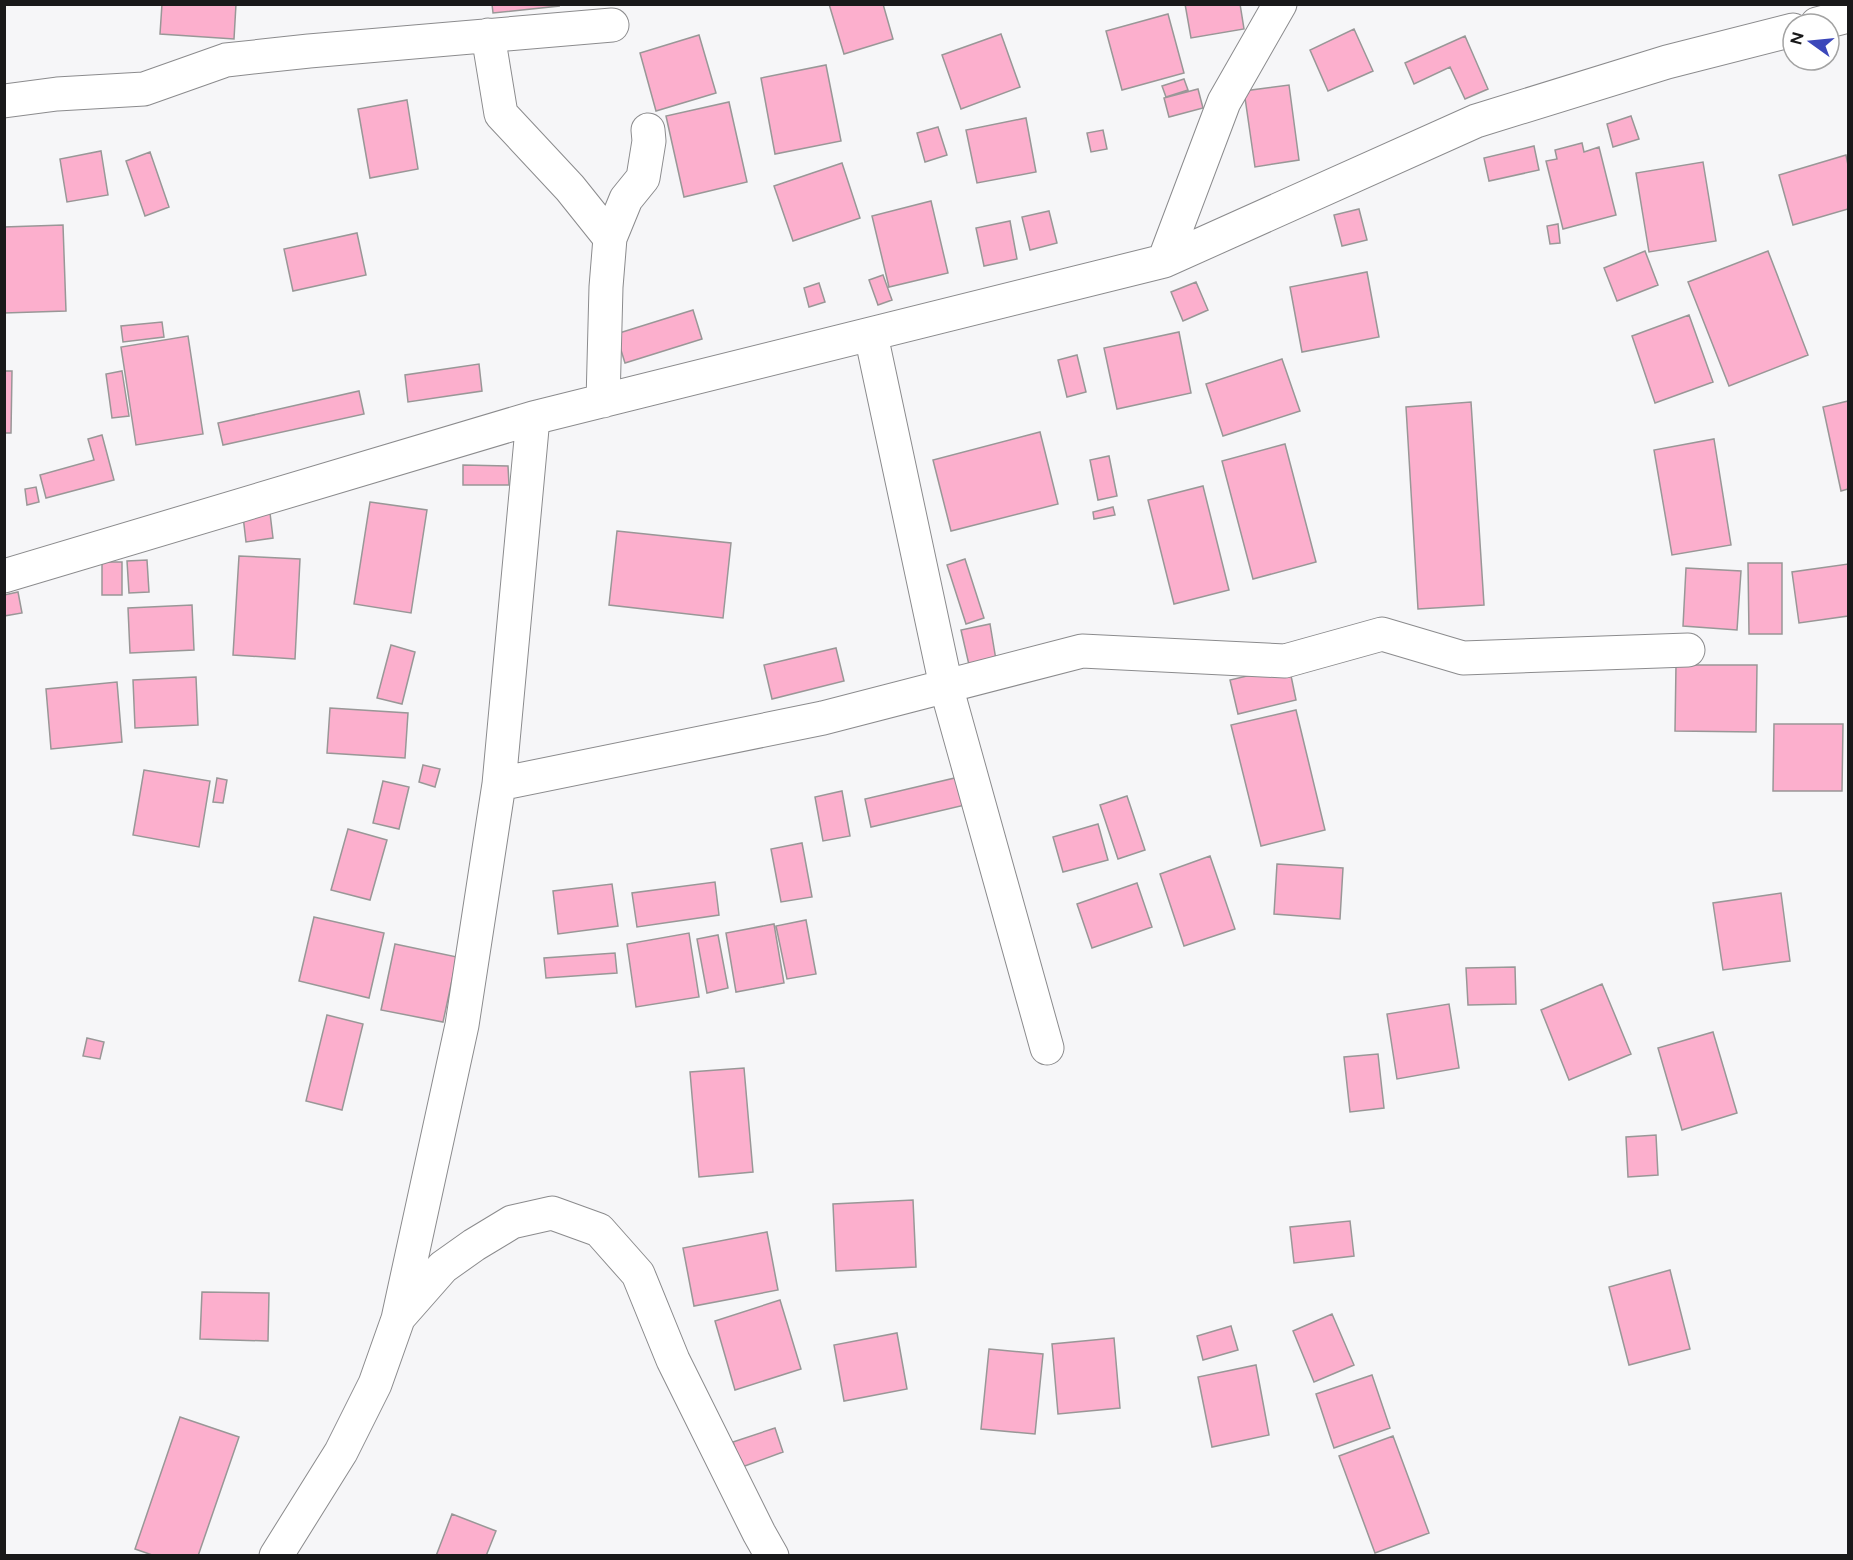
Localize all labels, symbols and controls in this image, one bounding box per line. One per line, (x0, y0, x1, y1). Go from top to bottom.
north arrow (1781, 12, 1841, 72)
text: N (1786, 30, 1808, 47)

